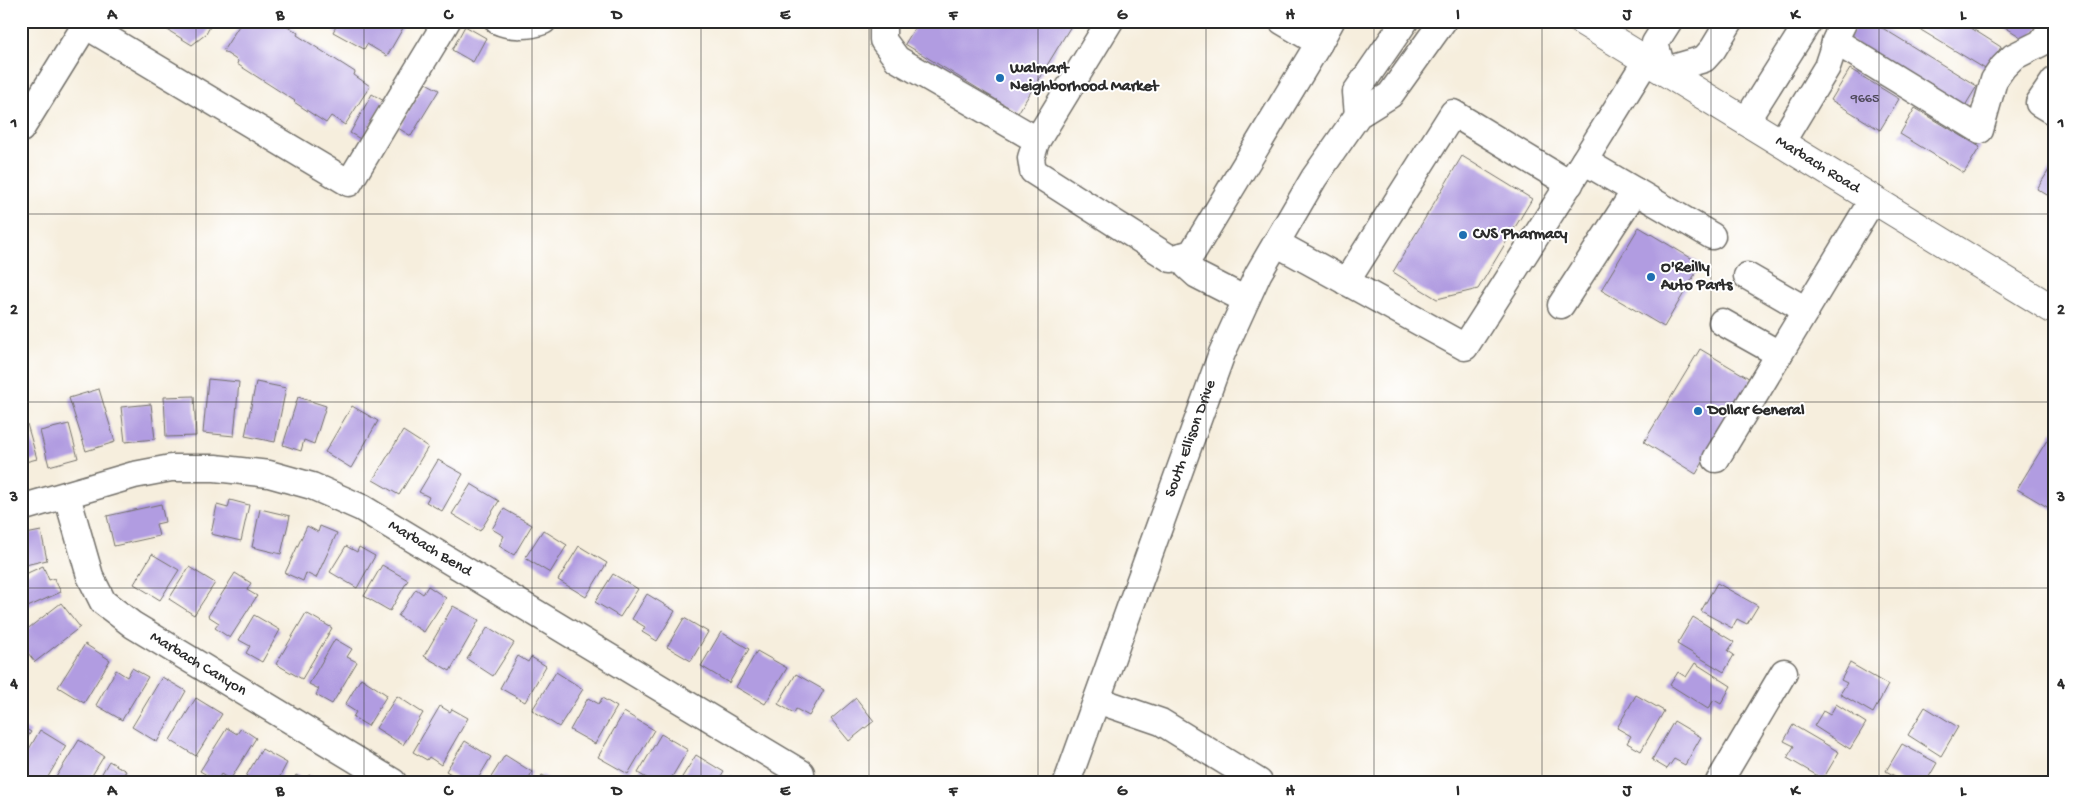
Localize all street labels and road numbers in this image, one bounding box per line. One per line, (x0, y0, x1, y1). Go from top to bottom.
street label: Marbach Road (1772, 132, 1865, 199)
street label: South Ellison Drive (1161, 377, 1221, 500)
street label: Marbach Bend (384, 516, 476, 582)
street label: Marbach Canyon (146, 628, 250, 701)

